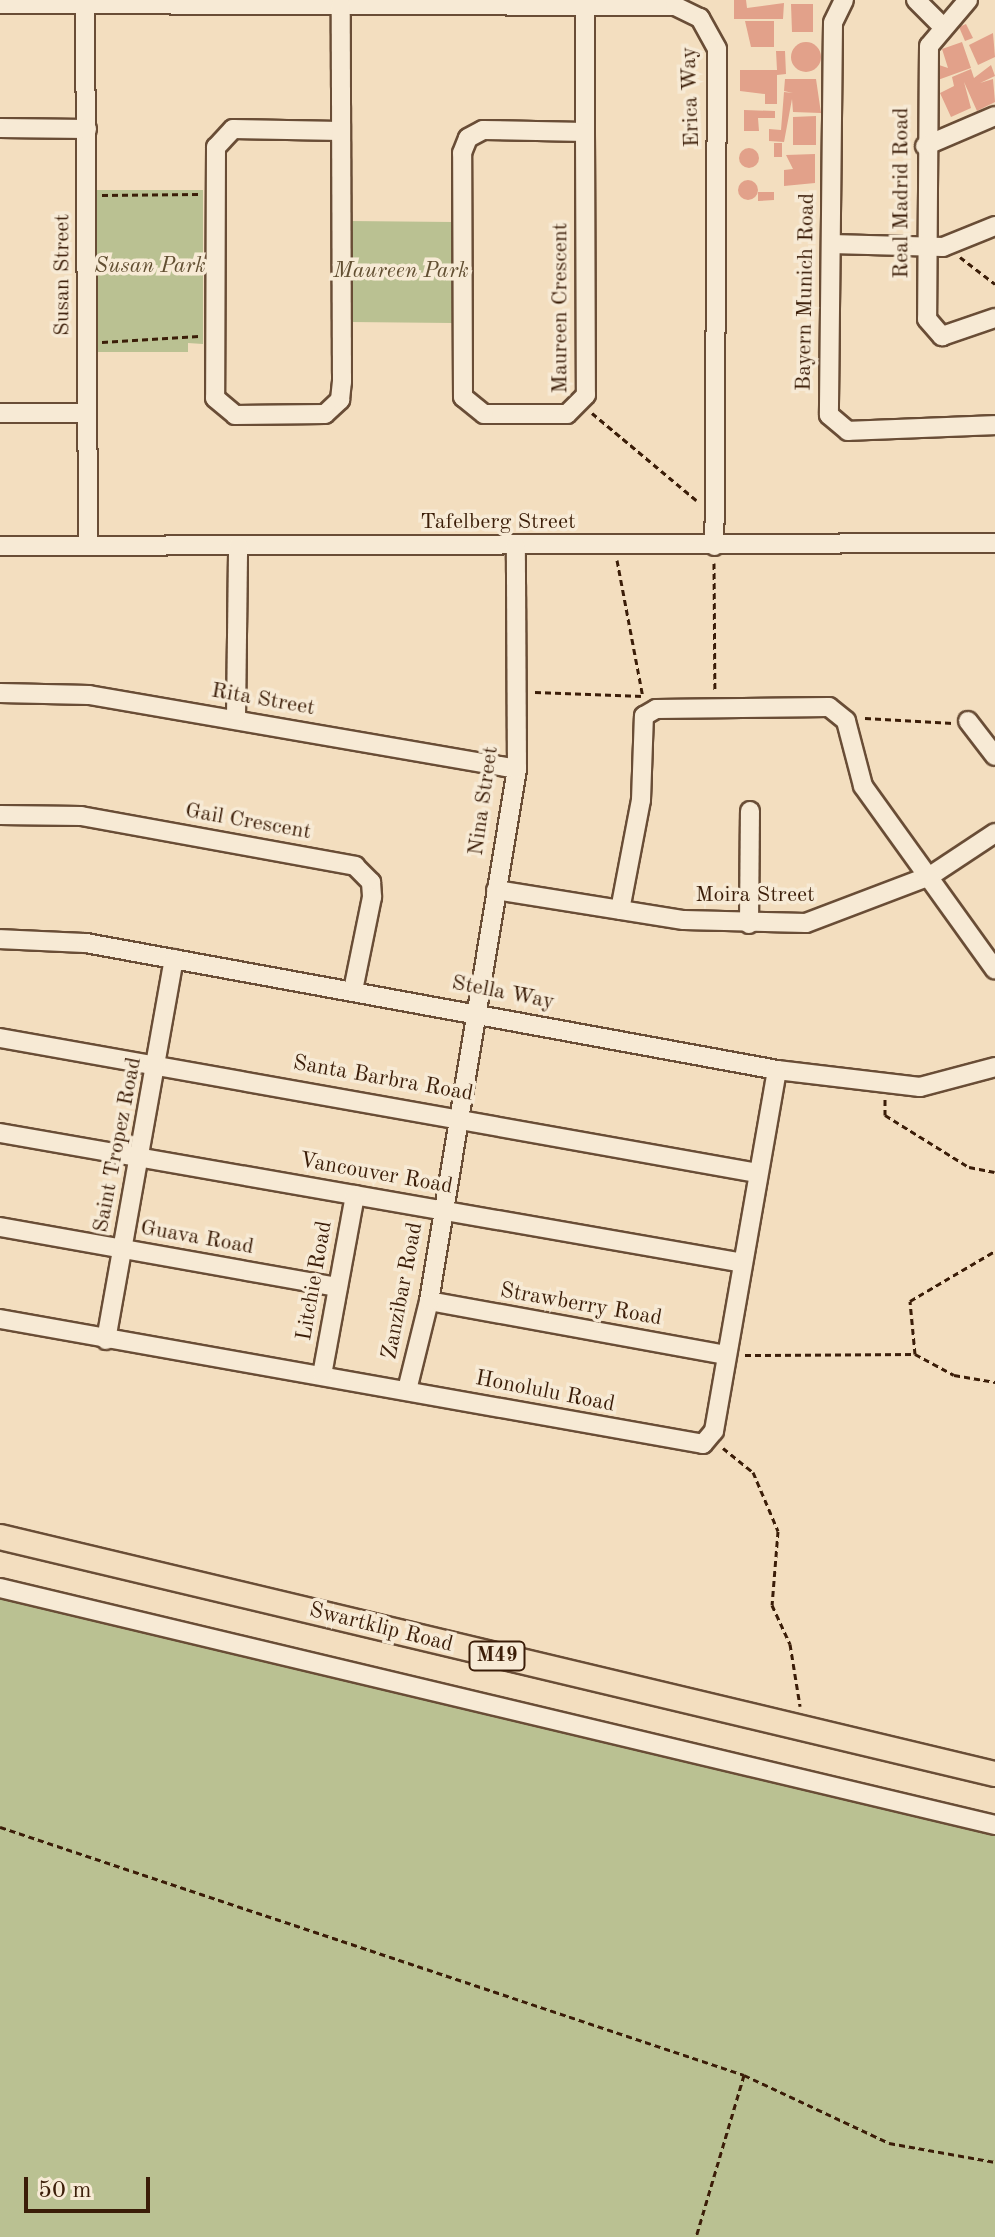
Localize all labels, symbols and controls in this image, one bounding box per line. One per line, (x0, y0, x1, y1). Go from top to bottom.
street label: Erica Way (676, 46, 706, 148)
street label: Real Madrid Road (889, 107, 915, 279)
street label: Bayern Munich Road (791, 193, 821, 391)
street label: Susan Street (50, 214, 76, 336)
street label: Maureen Crescent (548, 222, 574, 394)
park label: Susan Park (94, 254, 206, 280)
park label: Maureen Park (333, 259, 469, 285)
street label: Tafelberg Street (420, 510, 576, 536)
street label: Rita Street (209, 678, 317, 722)
street label: Nina Street (463, 745, 505, 857)
street label: Gail Crescent (183, 798, 313, 846)
street label: Moira Street (695, 883, 815, 909)
street label: Stella Way (449, 970, 557, 1016)
street label: Santa Barbra Road (291, 1050, 475, 1108)
street label: Saint Tropez Road (88, 1055, 148, 1235)
street label: Vancouver Road (297, 1148, 455, 1200)
street label: Guava Road (138, 1215, 256, 1261)
street label: Litchie Road (291, 1219, 339, 1343)
street label: Zanzibar Road (377, 1220, 429, 1362)
street label: Strawberry Road (498, 1278, 664, 1332)
street label: Honolulu Road (473, 1366, 617, 1418)
street label: Swartklip Road (306, 1597, 456, 1659)
road number: M49 (467, 1640, 527, 1672)
scale bar (28, 2161, 154, 2211)
text: 50 m (38, 2179, 92, 2203)

